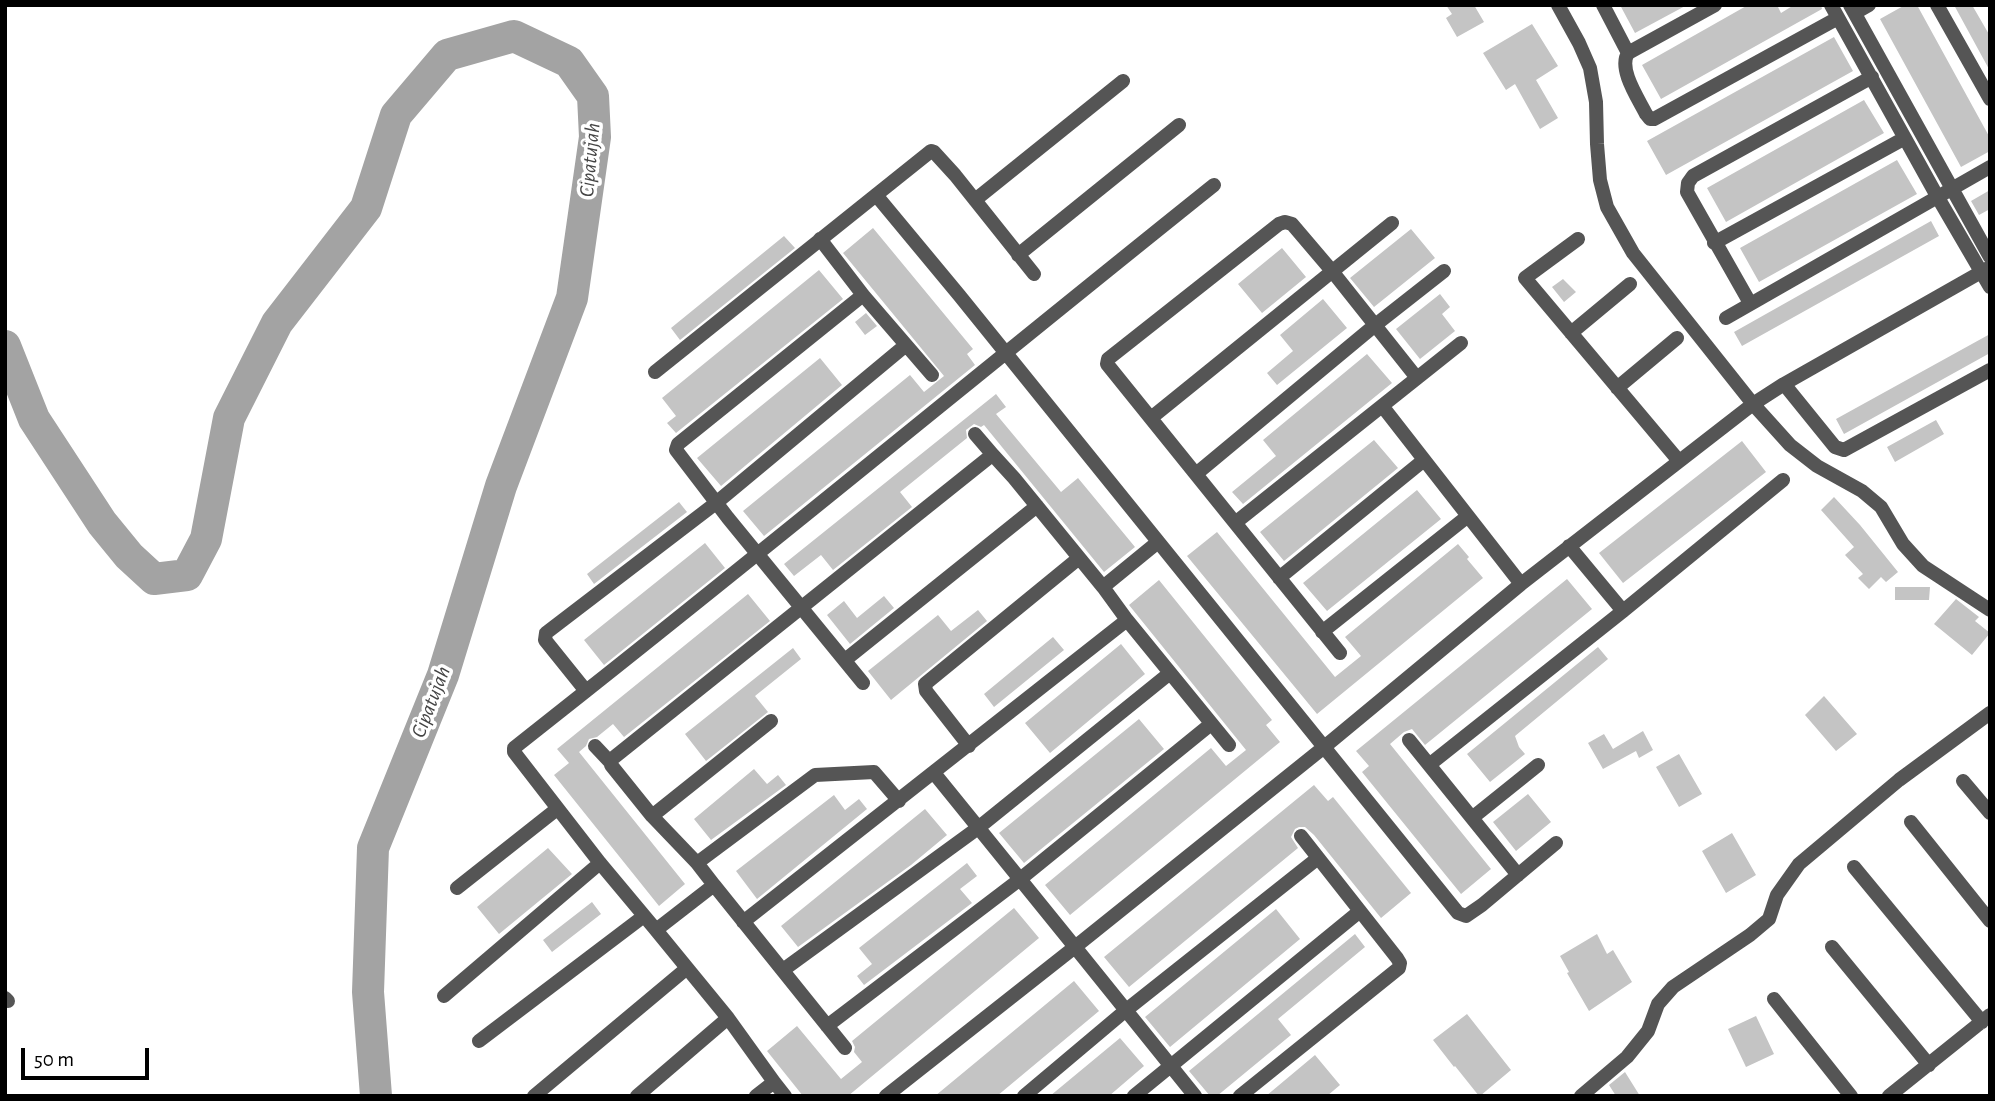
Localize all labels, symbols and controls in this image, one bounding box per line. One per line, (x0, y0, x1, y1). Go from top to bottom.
water label: Cipatujah (574, 122, 606, 198)
water label: Cipatujah (406, 663, 456, 741)
scale bar (24, 1034, 152, 1078)
text: 50 m (34, 1049, 74, 1070)

